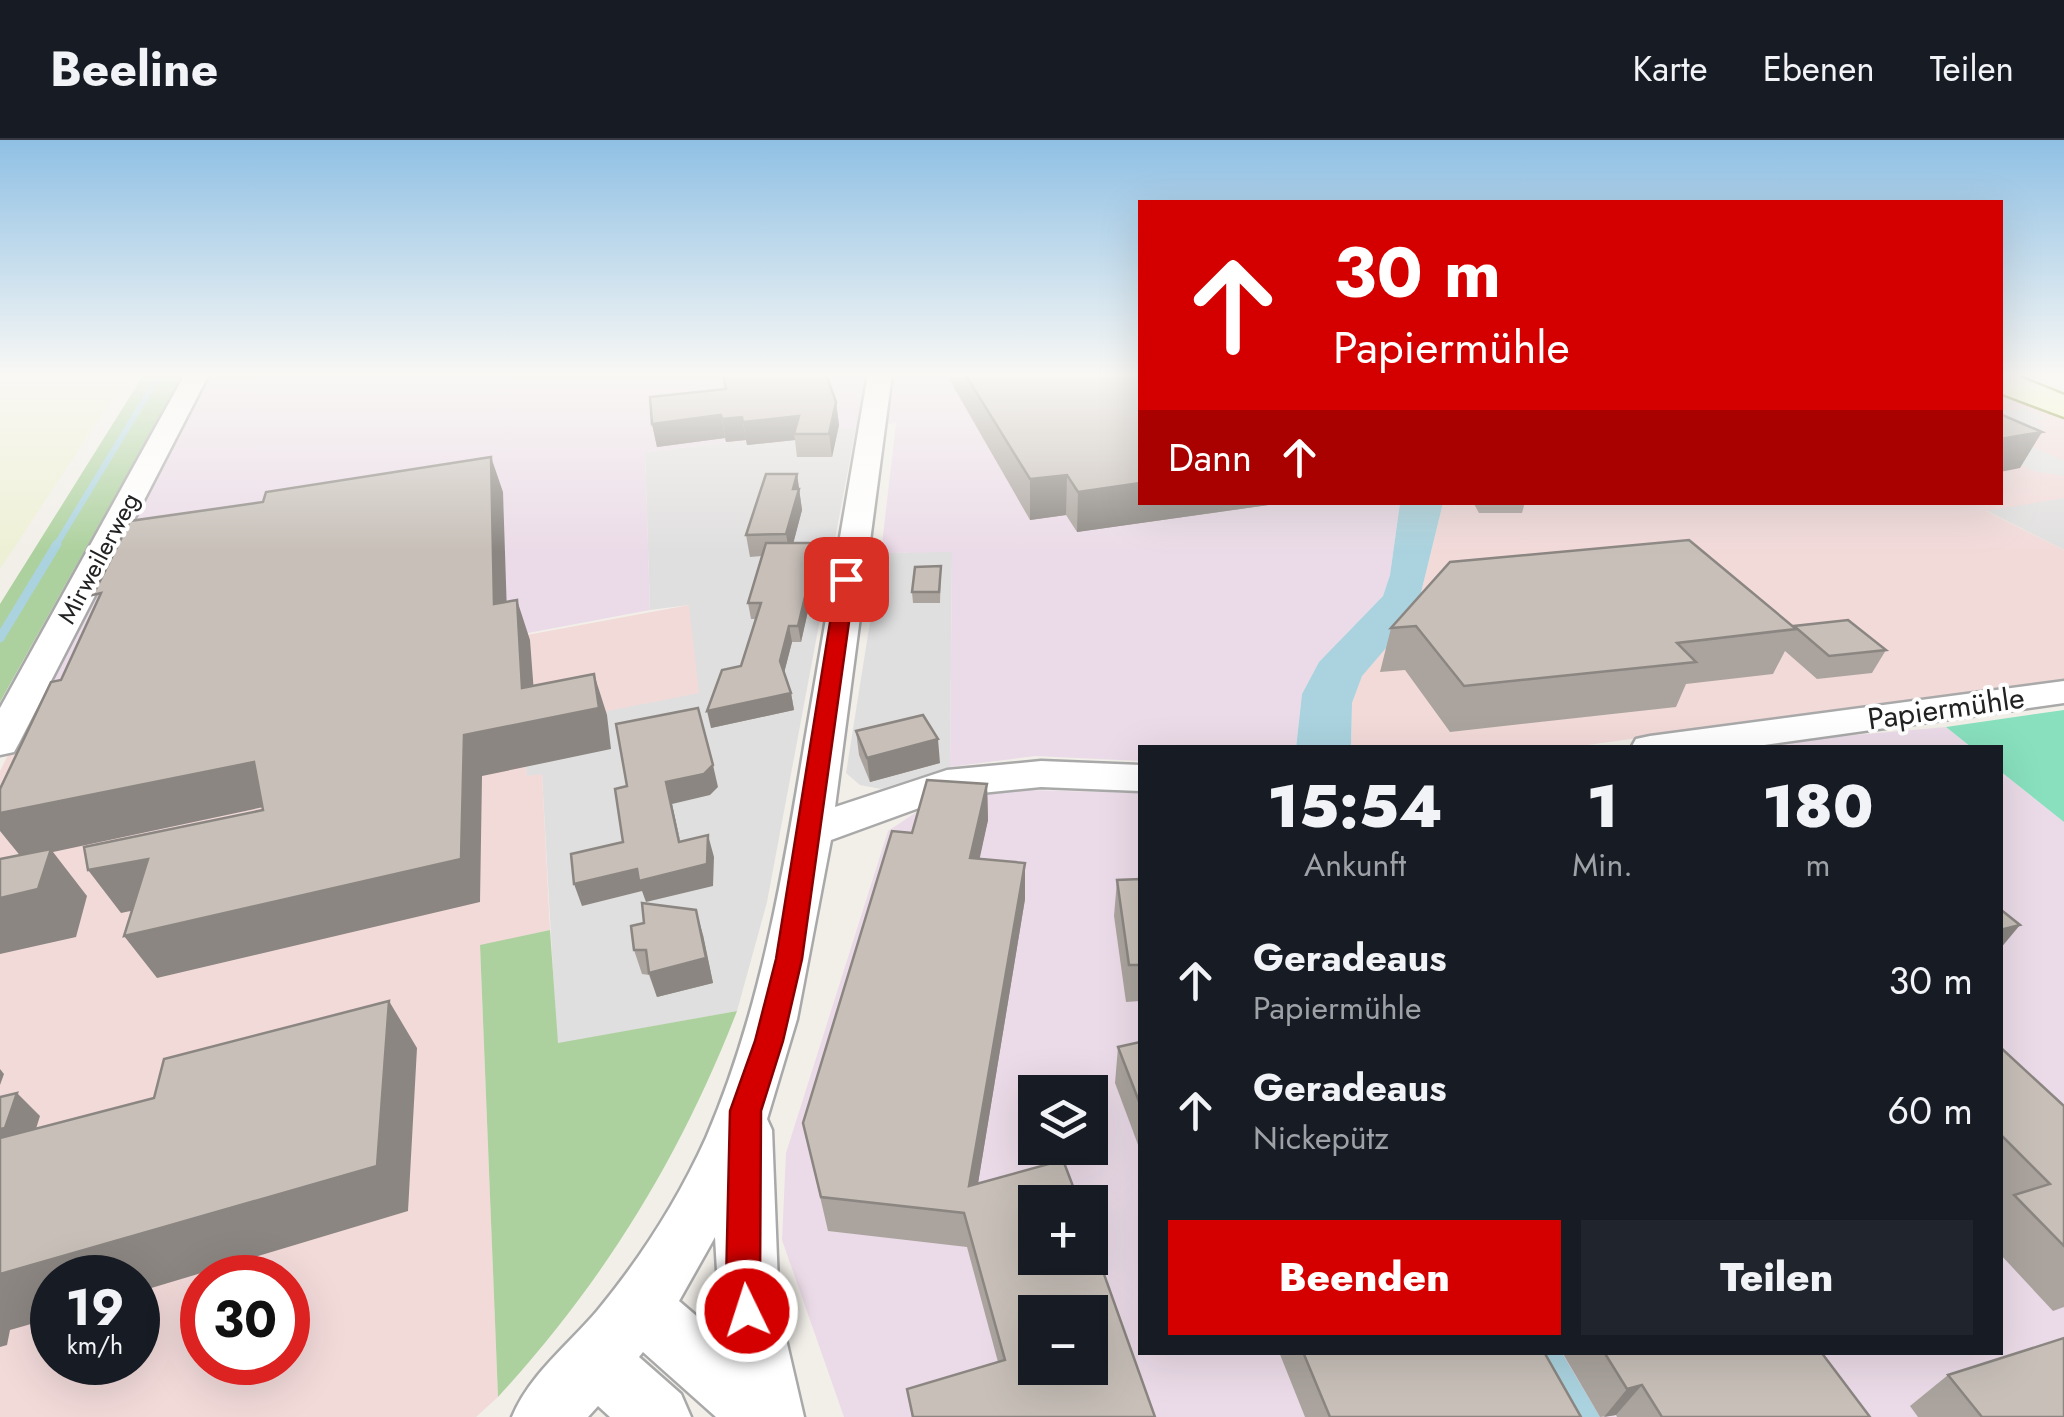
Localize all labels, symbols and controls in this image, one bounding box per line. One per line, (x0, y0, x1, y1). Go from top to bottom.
text: Beeline (50, 35, 218, 104)
text: Karte (1633, 44, 1708, 94)
text: Ebenen (1763, 44, 1875, 94)
text: Teilen (1930, 44, 2014, 94)
text: 30 m (1333, 222, 1501, 323)
icon: ahead (1168, 240, 1298, 370)
text: Papiermühle (1333, 315, 1570, 380)
text: Dann (1168, 430, 1252, 485)
icon: ahead (1272, 430, 1327, 485)
street label: Mirweilerweg (48, 486, 148, 630)
pin (804, 537, 889, 622)
icon: arrive (819, 552, 874, 607)
street label: Papiermühle (1865, 676, 2027, 740)
text: 15:54 (1267, 763, 1443, 850)
text: 1 (1587, 763, 1618, 850)
text: 180 (1762, 763, 1874, 850)
text: Ankunft (1304, 842, 1406, 888)
text: Min. (1572, 842, 1633, 888)
text: m (1805, 842, 1830, 888)
text: Geradeaus (1253, 930, 1447, 985)
icon: ahead (1168, 953, 1223, 1008)
text: 30 m (1888, 953, 1973, 1008)
text: Papiermühle (1253, 985, 1421, 1031)
text: Geradeaus (1253, 1060, 1447, 1115)
map controls (1018, 1075, 1108, 1385)
button: layers (1018, 1075, 1108, 1165)
icon: ahead (1168, 1083, 1223, 1138)
text: 60 m (1887, 1083, 1973, 1138)
text: Nickepütz (1253, 1115, 1389, 1161)
button: + (1018, 1185, 1108, 1275)
button: Beenden (1168, 1220, 1561, 1335)
button: Teilen (1581, 1220, 1973, 1335)
speed limit sign: 30 (180, 1255, 310, 1385)
position arrow (695, 1259, 799, 1363)
text: 19 (66, 1271, 124, 1344)
button: − (1018, 1295, 1108, 1385)
text: km/h (67, 1327, 123, 1363)

